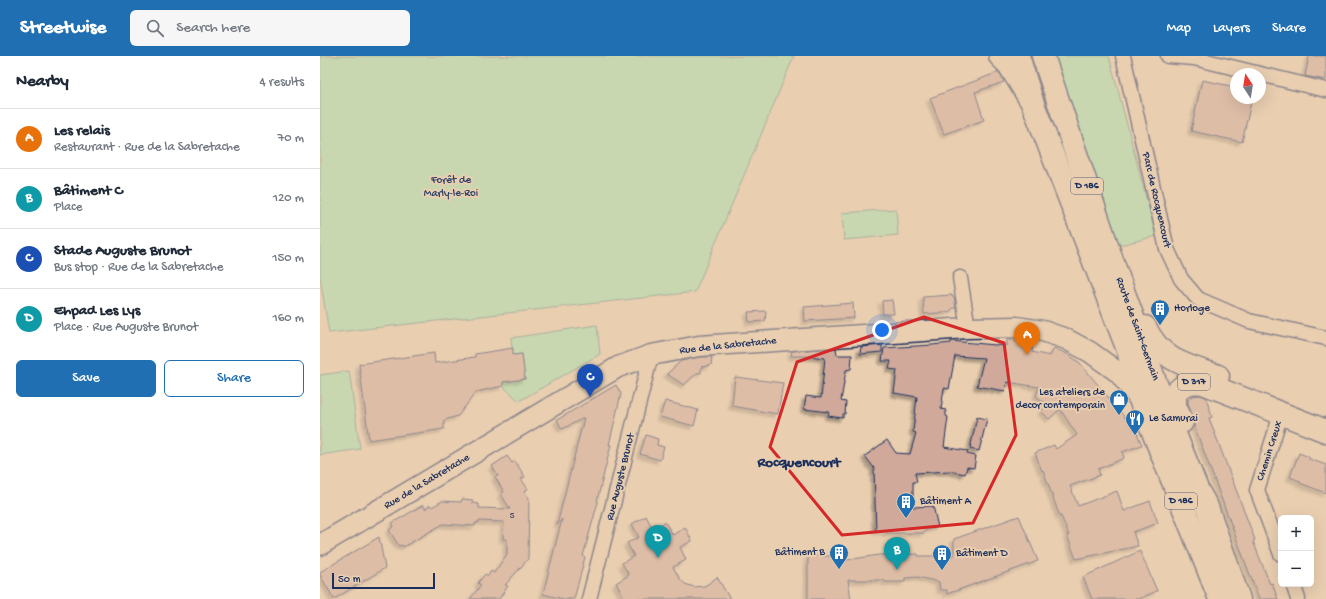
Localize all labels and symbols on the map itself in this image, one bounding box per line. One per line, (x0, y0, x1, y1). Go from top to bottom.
north arrow (1230, 68, 1266, 104)
street label: Parc de Rocquencourt (1139, 150, 1173, 251)
park label: Forêt de Marly-le-Roi (424, 175, 478, 200)
road number: D 186 (1071, 178, 1103, 194)
street label: Route de Saint-Germain (1113, 276, 1162, 383)
building icon: Horloge (1149, 298, 1171, 326)
place label: Horloge (1174, 303, 1210, 315)
your location (872, 320, 892, 340)
pin: A (1014, 322, 1040, 355)
street label: Rue de la Sabretache (679, 335, 777, 357)
pin: C (577, 364, 603, 397)
road number: D 317 (1178, 374, 1210, 390)
place label: Les ateliers de decor contemporain (1016, 387, 1106, 412)
shop icon: Les ateliers de decor contemporain (1108, 388, 1130, 416)
restaurant icon: Le Samurai (1124, 408, 1146, 436)
place label: Le Samurai (1149, 413, 1198, 425)
street label: Chemin Creux (1255, 419, 1285, 482)
street label: Rue Auguste Brunot (604, 431, 638, 522)
street label: Rue de la Sabretache (382, 452, 472, 512)
district label: Rocquencourt (757, 454, 842, 472)
building icon: Bâtiment A (895, 491, 917, 519)
road number: D 186 (1165, 493, 1197, 509)
place label: Bâtiment A (919, 496, 971, 508)
house number: 5 (510, 511, 515, 522)
pin: D (645, 525, 671, 558)
pin: B (884, 537, 910, 570)
building icon: Bâtiment B (828, 542, 850, 570)
building icon: Bâtiment D (931, 543, 953, 571)
place label: Bâtiment B (774, 547, 825, 559)
place label: Bâtiment D (955, 548, 1008, 560)
scale bar (332, 571, 435, 590)

